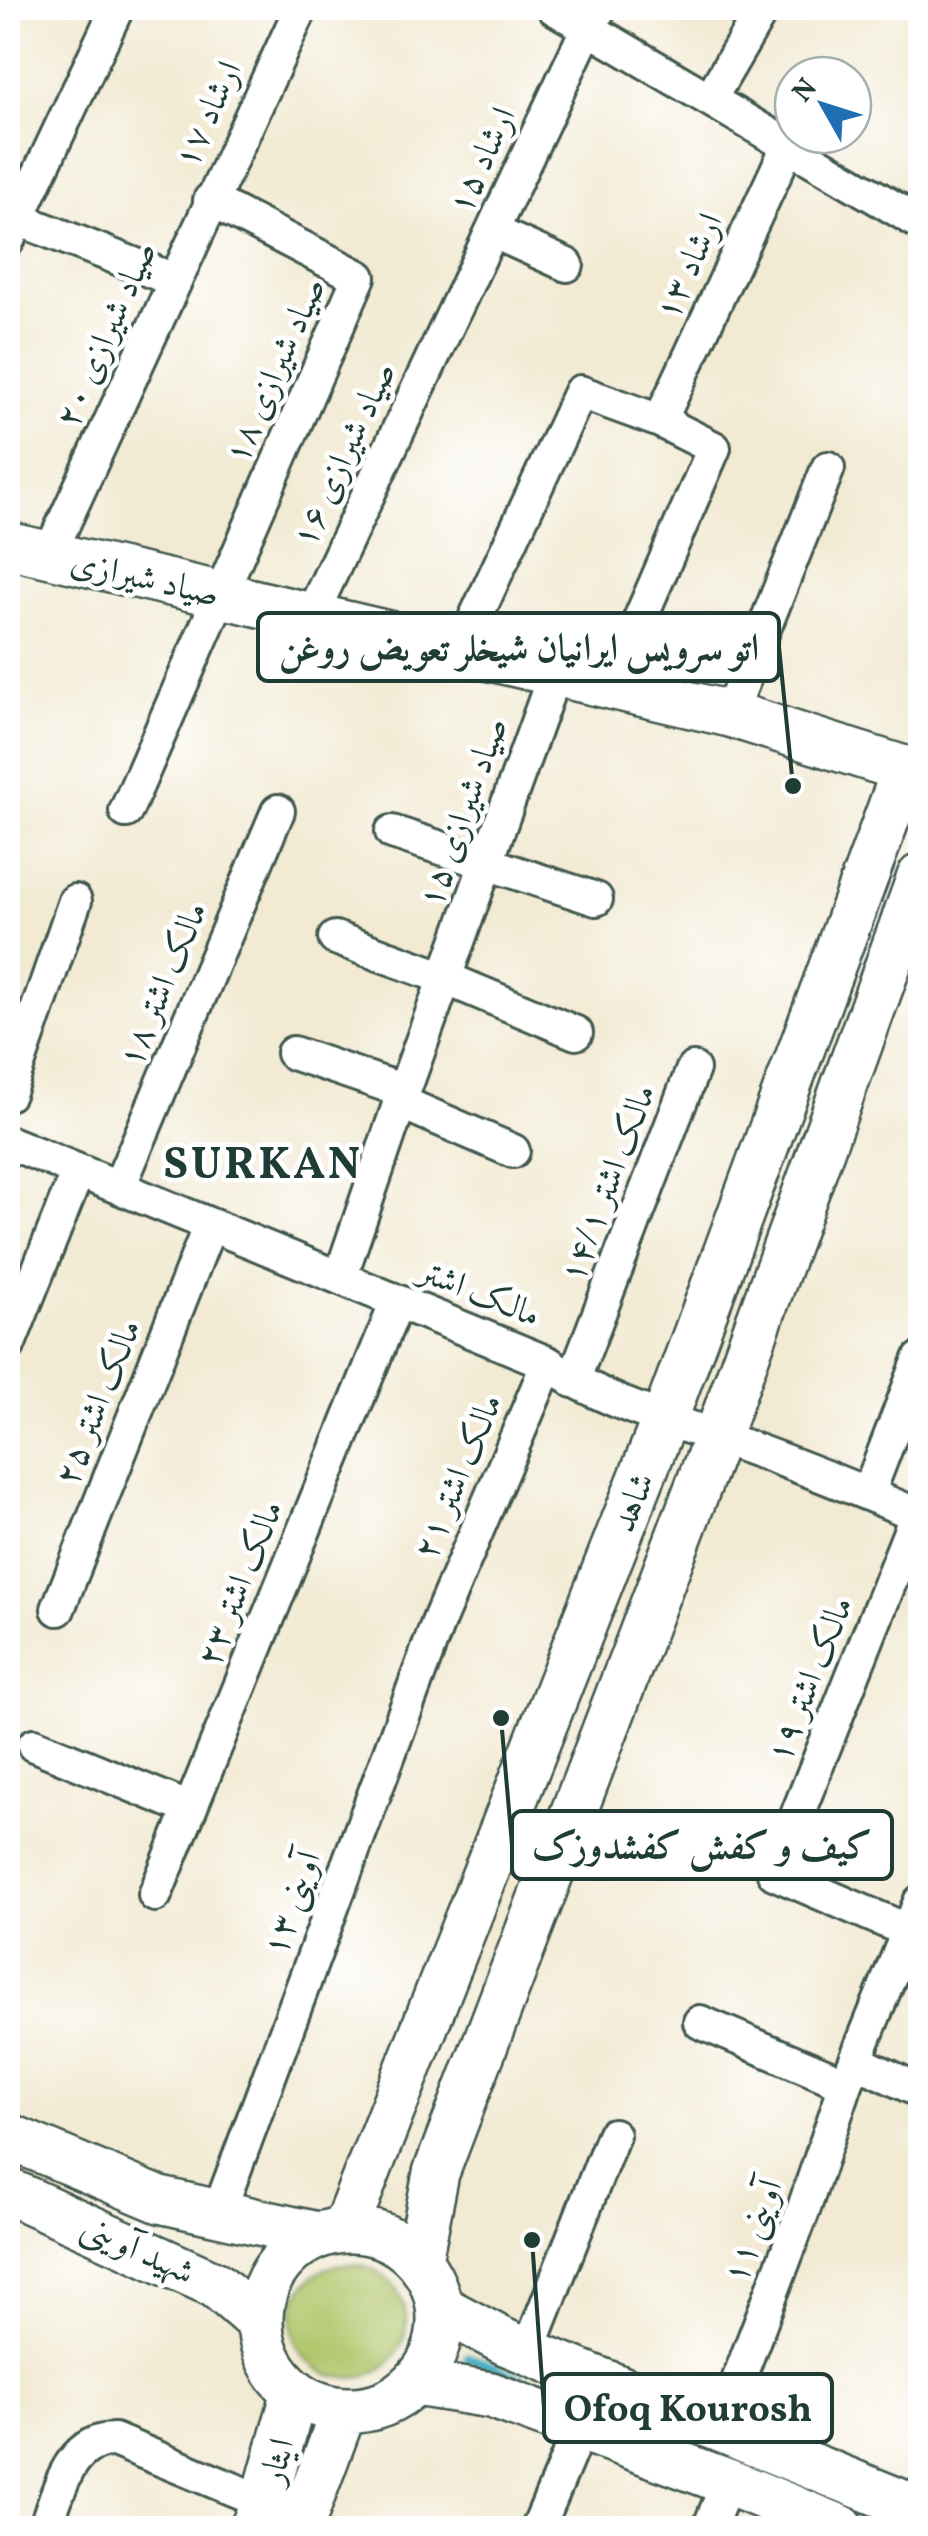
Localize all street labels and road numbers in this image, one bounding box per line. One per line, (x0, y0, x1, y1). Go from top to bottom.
street label: ارشاد ۱۷ (164, 54, 255, 177)
street label: ارشاد ۱۵ (438, 100, 529, 223)
street label: ارشاد ۱۳ (645, 206, 736, 329)
street label: صیاد شیرازی ۲۰ (45, 235, 170, 436)
street label: صیاد شیرازی ۱۸ (214, 271, 339, 472)
street label: صیاد شیرازی ۱۶ (282, 355, 410, 556)
street label: صیاد شیرازی (65, 540, 223, 620)
street label: صیاد شیرازی ۱۵ (408, 711, 521, 915)
street label: مالک اشتر ۱۸ (108, 895, 221, 1075)
street label: مالک اشتر ۱۴/۱ (550, 1078, 670, 1290)
street label: مالک اشتر (408, 1248, 547, 1341)
street label: مالک اشتر ۲۵ (45, 1313, 155, 1493)
street label: مالک اشتر ۲۱ (403, 1387, 516, 1567)
street label: شاهد (601, 1466, 668, 1540)
street label: مالک اشتر ۲۳ (187, 1494, 297, 1674)
street label: مالک اشتر ۱۹ (757, 1590, 867, 1770)
street label: آوینی ۱۳ (253, 1842, 336, 1963)
street label: ۱۱ آوینی (713, 2170, 798, 2291)
street label: شهید آوینی (72, 2205, 201, 2298)
street label: ایثار (249, 2433, 308, 2493)

